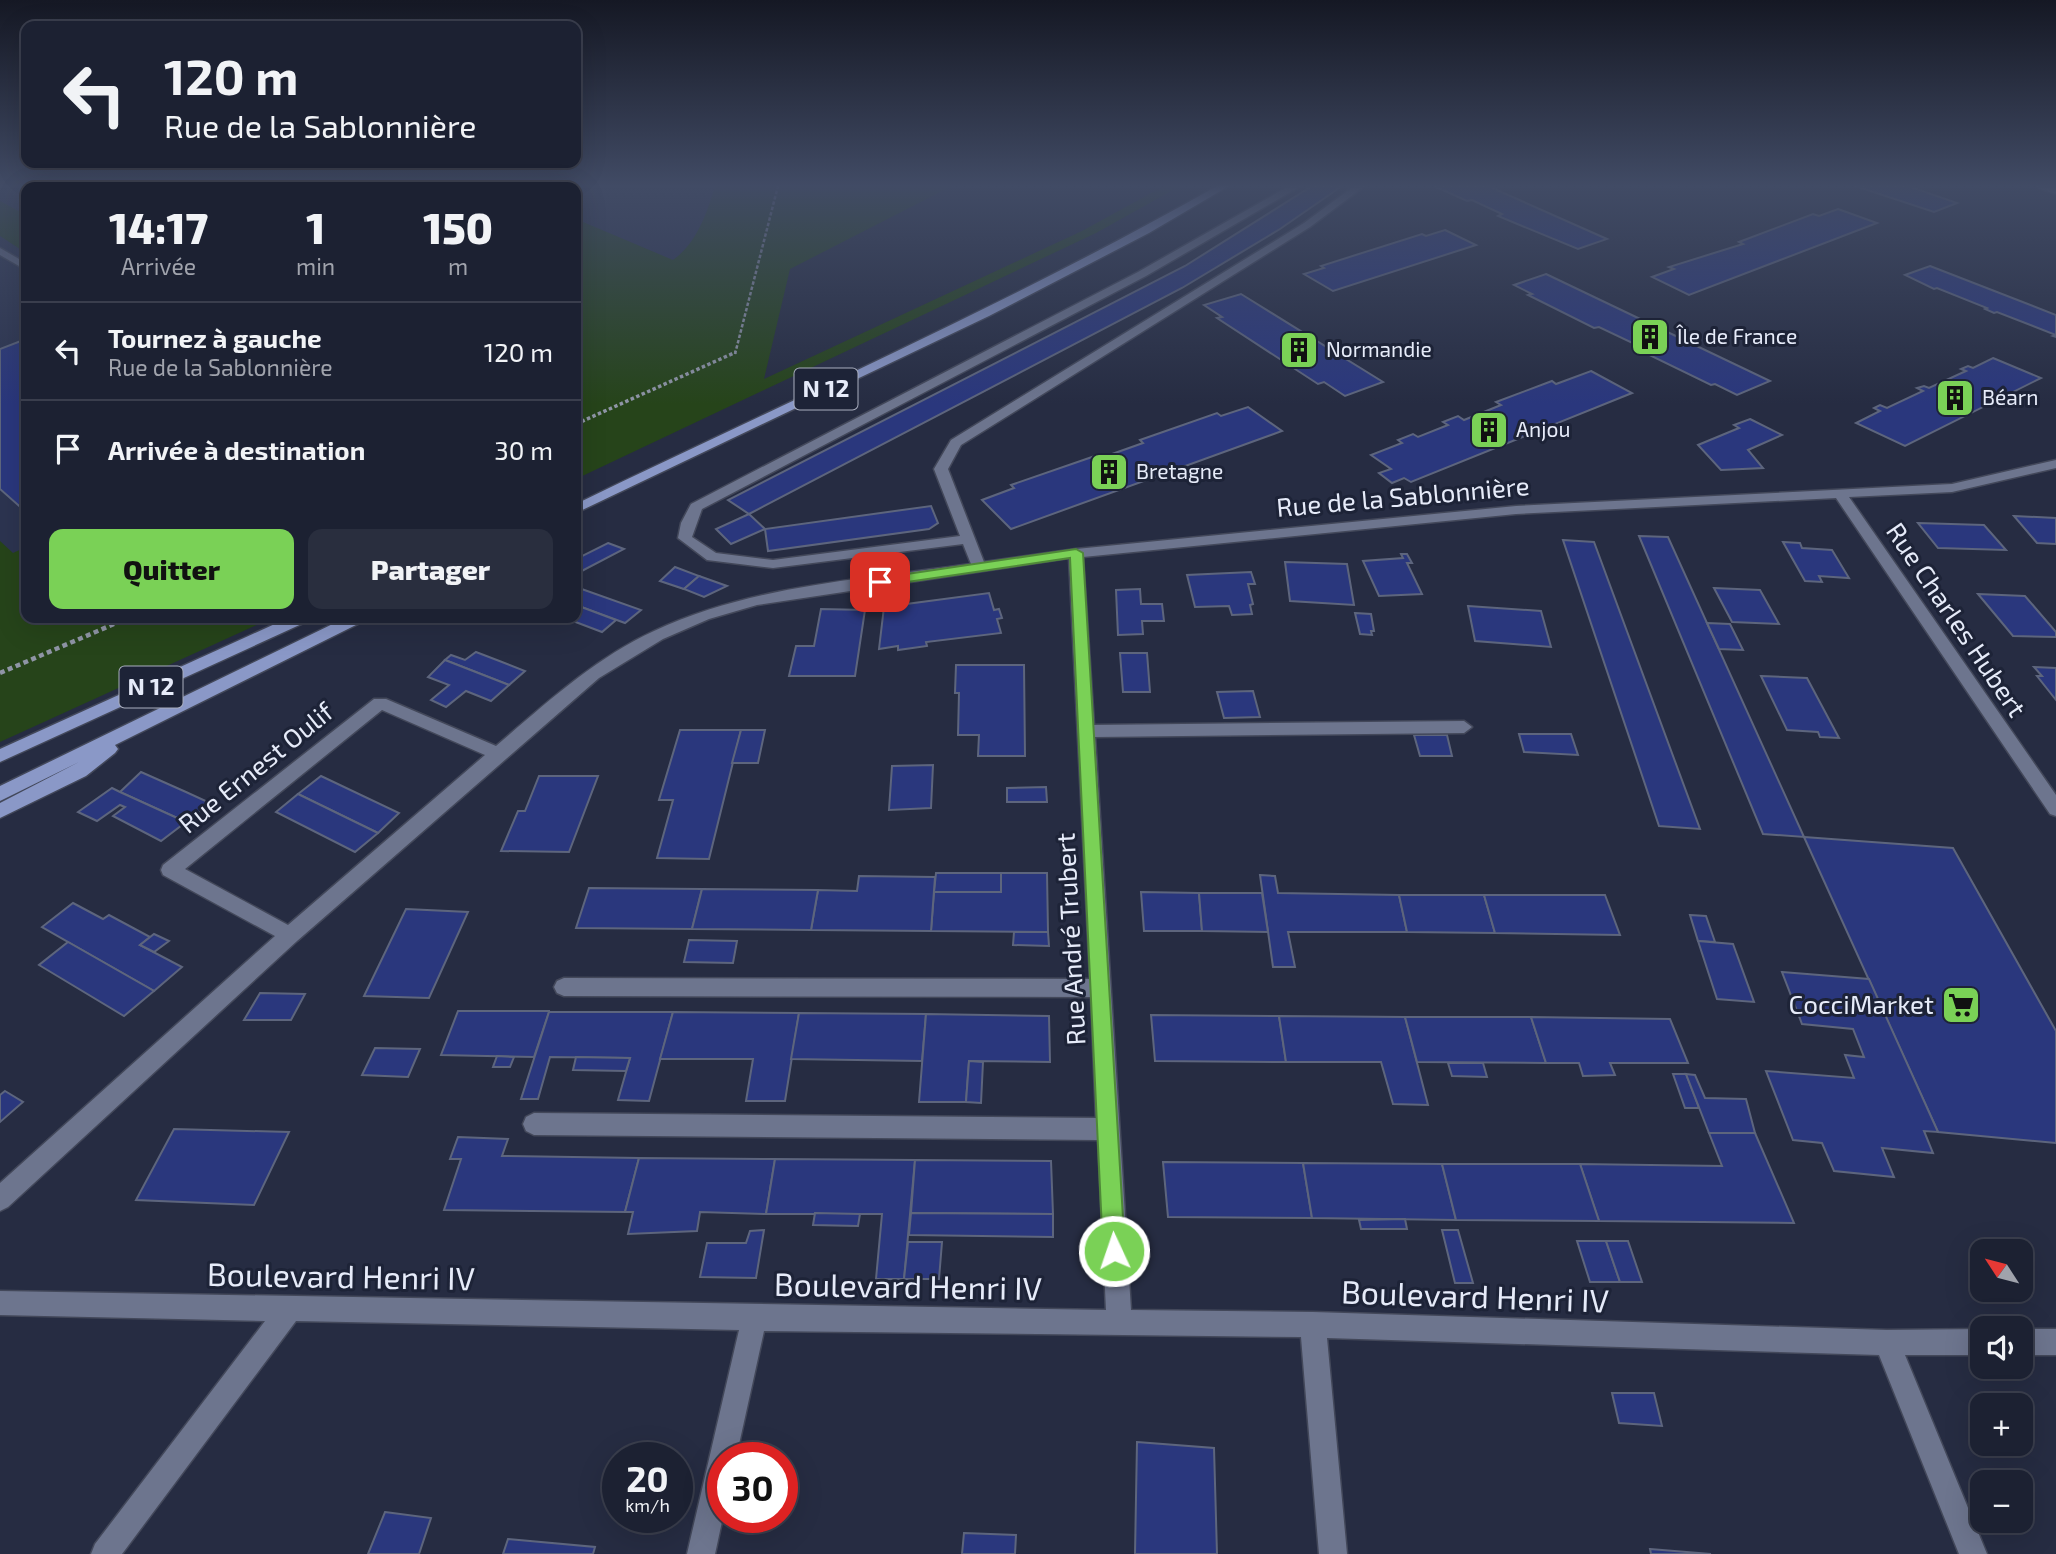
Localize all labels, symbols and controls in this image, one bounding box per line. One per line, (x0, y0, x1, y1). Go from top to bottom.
text: 120 m (164, 46, 298, 105)
icon: left (49, 49, 140, 140)
text: Rue de la Sablonnière (164, 106, 477, 144)
text: 14:17 (109, 202, 208, 252)
text: 1 (306, 202, 325, 252)
text: 150 (423, 202, 493, 252)
text: Arrivée (121, 252, 196, 280)
text: min (296, 252, 335, 280)
text: m (448, 252, 468, 280)
building icon: Île de France (1629, 316, 1671, 358)
text: Tournez à gauche (108, 322, 322, 353)
place label: Île de France (1676, 323, 1797, 348)
building icon: Normandie (1278, 329, 1320, 371)
icon: left (49, 332, 87, 370)
text: 120 m (484, 336, 553, 367)
place label: Normandie (1326, 336, 1432, 361)
text: Rue de la Sablonnière (108, 353, 333, 381)
road number: N 12 (794, 368, 858, 410)
building icon: Béarn (1934, 377, 1976, 419)
place label: Béarn (1982, 384, 2038, 409)
building icon: Anjou (1468, 409, 1510, 451)
place label: Anjou (1516, 416, 1570, 442)
icon: arrive (49, 430, 87, 468)
text: Arrivée à destination (108, 434, 365, 465)
text: 30 m (494, 434, 553, 465)
building icon: Bretagne (1088, 451, 1130, 493)
place label: Bretagne (1136, 458, 1223, 483)
street label: Rue de la Sablonnière (1275, 469, 1531, 522)
street label: Rue Charles Hubert (1881, 516, 2034, 722)
button: Quitter (49, 529, 294, 609)
button: Partager (308, 529, 553, 609)
pin (850, 552, 910, 612)
icon: arrive (861, 563, 899, 601)
road number: N 12 (120, 666, 182, 708)
street label: Rue Ernest Oulif (172, 694, 339, 839)
street label: Rue André Trubert (1048, 832, 1091, 1046)
supermarket icon: CocciMarket (1940, 984, 1982, 1026)
place label: CocciMarket (1789, 988, 1934, 1019)
position arrow (1077, 1214, 1151, 1288)
north arrow (1970, 1239, 2034, 1302)
map controls (1970, 1239, 2033, 1533)
street label: Boulevard Henri IV (207, 1254, 475, 1296)
street label: Boulevard Henri IV (774, 1264, 1042, 1306)
street label: Boulevard Henri IV (1340, 1271, 1610, 1319)
button: sound (1970, 1316, 2033, 1379)
button: + (1970, 1393, 2033, 1456)
speed limit sign: 30 (707, 1442, 798, 1533)
text: 20 (626, 1457, 669, 1499)
button: − (1970, 1470, 2033, 1533)
text: km/h (625, 1494, 670, 1516)

